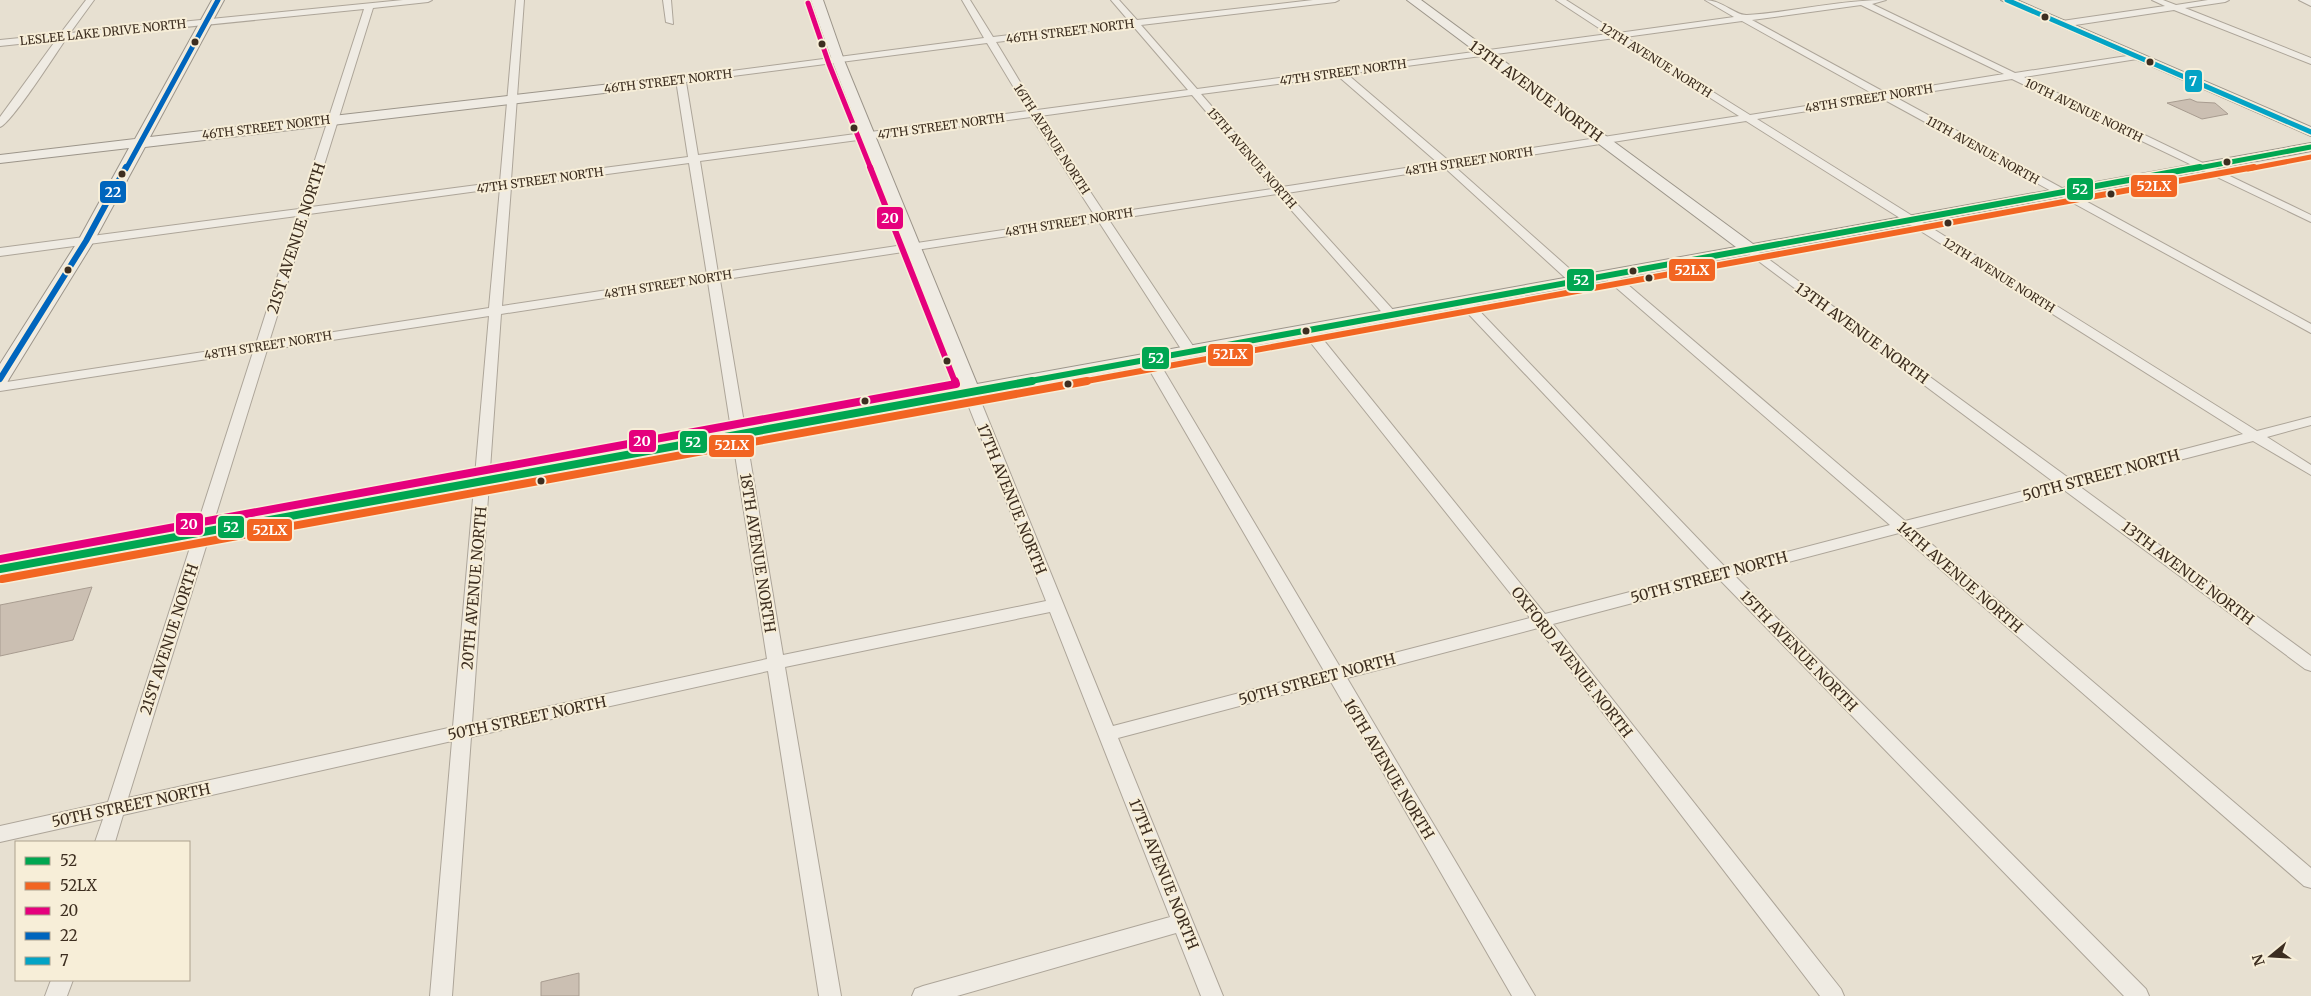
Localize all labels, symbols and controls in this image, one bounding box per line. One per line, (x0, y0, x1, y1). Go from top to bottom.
unlabelled marker (2040, 12, 2050, 22)
street label: LESLEE LAKE DRIVE NORTH (19, 16, 187, 48)
street label: 46TH STREET NORTH (1005, 16, 1135, 46)
street label: 12TH AVENUE NORTH (1597, 19, 1715, 101)
street label: 13TH AVENUE NORTH (1465, 36, 1607, 146)
unlabelled marker (190, 37, 200, 47)
unlabelled marker (817, 39, 827, 49)
street label: 47TH STREET NORTH (1279, 56, 1408, 88)
unlabelled marker (2145, 57, 2155, 67)
street label: 46TH STREET NORTH (603, 66, 733, 96)
line badge: 7 (2184, 69, 2203, 93)
text: 7 (2189, 72, 2197, 90)
street label: 10TH AVENUE NORTH (2023, 75, 2146, 145)
street label: 48TH STREET NORTH (1804, 80, 1934, 116)
street label: 16TH AVENUE NORTH (1011, 81, 1093, 197)
street label: 15TH AVENUE NORTH (1204, 105, 1300, 212)
street label: 47TH STREET NORTH (877, 110, 1006, 142)
street label: 46TH STREET NORTH (201, 112, 331, 142)
street label: 11TH AVENUE NORTH (1924, 113, 2042, 187)
unlabelled marker (849, 123, 859, 133)
street label: 48TH STREET NORTH (1404, 143, 1534, 179)
unlabelled marker (2222, 157, 2232, 167)
street label: 21ST AVENUE NORTH (263, 160, 329, 316)
street label: 47TH STREET NORTH (476, 164, 605, 196)
unlabelled marker (117, 169, 127, 179)
line badge: 52LX (2130, 174, 2178, 198)
line badge: 52 (2066, 177, 2094, 201)
text: 52LX (2137, 177, 2172, 195)
line badge: 22 (99, 180, 127, 204)
text: 52 (2072, 180, 2088, 198)
text: 22 (105, 183, 121, 201)
unlabelled marker (2106, 189, 2116, 199)
street label: 48TH STREET NORTH (1004, 204, 1134, 240)
line badge: 20 (876, 206, 904, 230)
text: 20 (881, 209, 899, 227)
unlabelled marker (1943, 218, 1953, 228)
street label: 12TH AVENUE NORTH (1940, 234, 2058, 316)
line badge: 52LX (1668, 258, 1716, 282)
text: 52LX (1675, 261, 1710, 279)
unlabelled marker (63, 265, 73, 275)
street label: 48TH STREET NORTH (603, 266, 733, 302)
unlabelled marker (1628, 266, 1638, 276)
line badge: 52 (1566, 268, 1595, 292)
text: 52 (1573, 271, 1589, 289)
unlabelled marker (1644, 273, 1654, 283)
street label: 13TH AVENUE NORTH (1791, 278, 1933, 388)
unlabelled marker (1301, 326, 1311, 336)
street label: 48TH STREET NORTH (203, 327, 333, 363)
line badge: 52LX (1207, 343, 1254, 367)
text: 52LX (1213, 345, 1248, 363)
line badge: 52 (1141, 346, 1170, 370)
text: 52 (1148, 349, 1164, 367)
unlabelled marker (942, 356, 952, 366)
unlabelled marker (1063, 379, 1073, 389)
unlabelled marker (860, 396, 870, 406)
street label: 17TH AVENUE NORTH (973, 421, 1051, 577)
line badge: 20 (628, 429, 657, 453)
line badge: 52 (679, 430, 708, 454)
text: 20 (633, 432, 651, 450)
text: 52 (685, 433, 701, 451)
line badge: 52LX (708, 434, 755, 458)
text: 52LX (715, 436, 750, 454)
street label: 50TH STREET NORTH (2020, 445, 2182, 505)
street label: 18TH AVENUE NORTH (736, 472, 780, 634)
unlabelled marker (536, 476, 546, 486)
street label: 20TH AVENUE NORTH (457, 505, 491, 671)
line badge: 20 (175, 512, 204, 536)
text: 20 (180, 515, 198, 533)
line badge: 52 (217, 515, 245, 539)
street label: 14TH AVENUE NORTH (1893, 517, 2027, 637)
street label: 13TH AVENUE NORTH (2118, 517, 2258, 629)
text: 52 (223, 518, 239, 536)
line badge: 52LX (246, 518, 293, 542)
text: 52LX (253, 521, 288, 539)
street label: 50TH STREET NORTH (1628, 547, 1790, 607)
street label: 21ST AVENUE NORTH (136, 561, 202, 717)
street label: OXFORD AVENUE NORTH (1507, 583, 1637, 741)
street label: 15TH AVENUE NORTH (1736, 587, 1862, 715)
street label: 50TH STREET NORTH (1236, 649, 1398, 709)
street label: 50TH STREET NORTH (446, 692, 608, 744)
street label: 16TH AVENUE NORTH (1340, 695, 1438, 843)
street label: 50TH STREET NORTH (50, 779, 212, 831)
street label: 17TH AVENUE NORTH (1125, 796, 1203, 952)
legend (15, 841, 190, 981)
text: 52 (60, 851, 77, 870)
text: 52LX (60, 876, 97, 895)
text: 20 (60, 901, 78, 920)
text: 22 (60, 926, 78, 945)
north arrow (2246, 931, 2296, 981)
text: 7 (60, 951, 69, 970)
text: N (2248, 952, 2269, 968)

